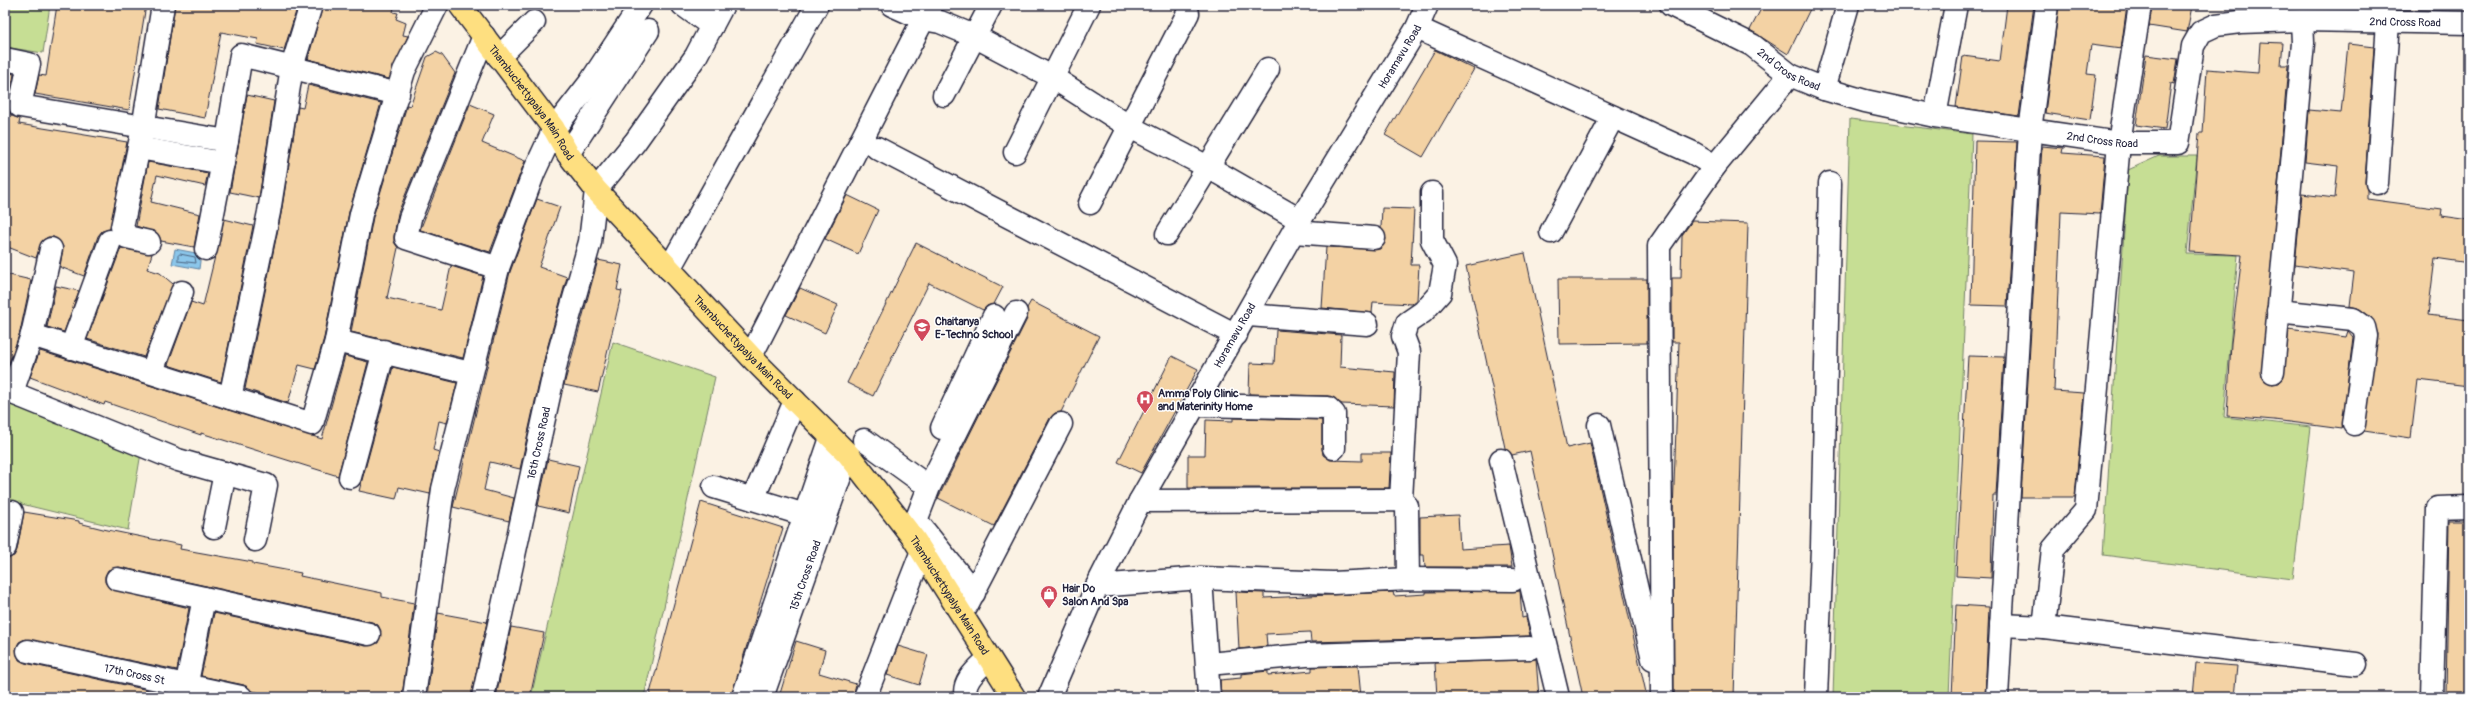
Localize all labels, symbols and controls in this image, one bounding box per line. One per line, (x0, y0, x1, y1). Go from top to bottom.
street label: 2nd Cross Road (2369, 15, 2441, 29)
street label: Horamavu Road (1376, 23, 1425, 91)
street label: Thambuchettypalya Main Road (486, 43, 576, 163)
street label: 2nd Cross Road (1755, 46, 1822, 94)
street label: 2nd Cross Road (2066, 129, 2138, 150)
street label: Thambuchettypalya Main Road (690, 293, 795, 402)
street label: Horamavu Road (1211, 301, 1258, 370)
place label: Chaitanya E-Techno School (935, 315, 1014, 341)
school or university icon: Chaitanya E-Techno School (912, 317, 932, 342)
place label: Amma Poly Clinic and Materinity Home (1158, 387, 1253, 413)
hospital icon: Amma Poly Clinic and Materinity Home (1135, 389, 1155, 414)
street label: 16th Cross Road (525, 405, 553, 481)
street label: Thambuchettypalya Main Road (907, 533, 992, 657)
street label: 15th Cross Road (787, 539, 824, 612)
place label: Hair Do Salon And Spa (1062, 582, 1128, 608)
shop icon: Hair Do Salon And Spa (1039, 584, 1059, 609)
street label: 17th Cross St (103, 662, 167, 687)

